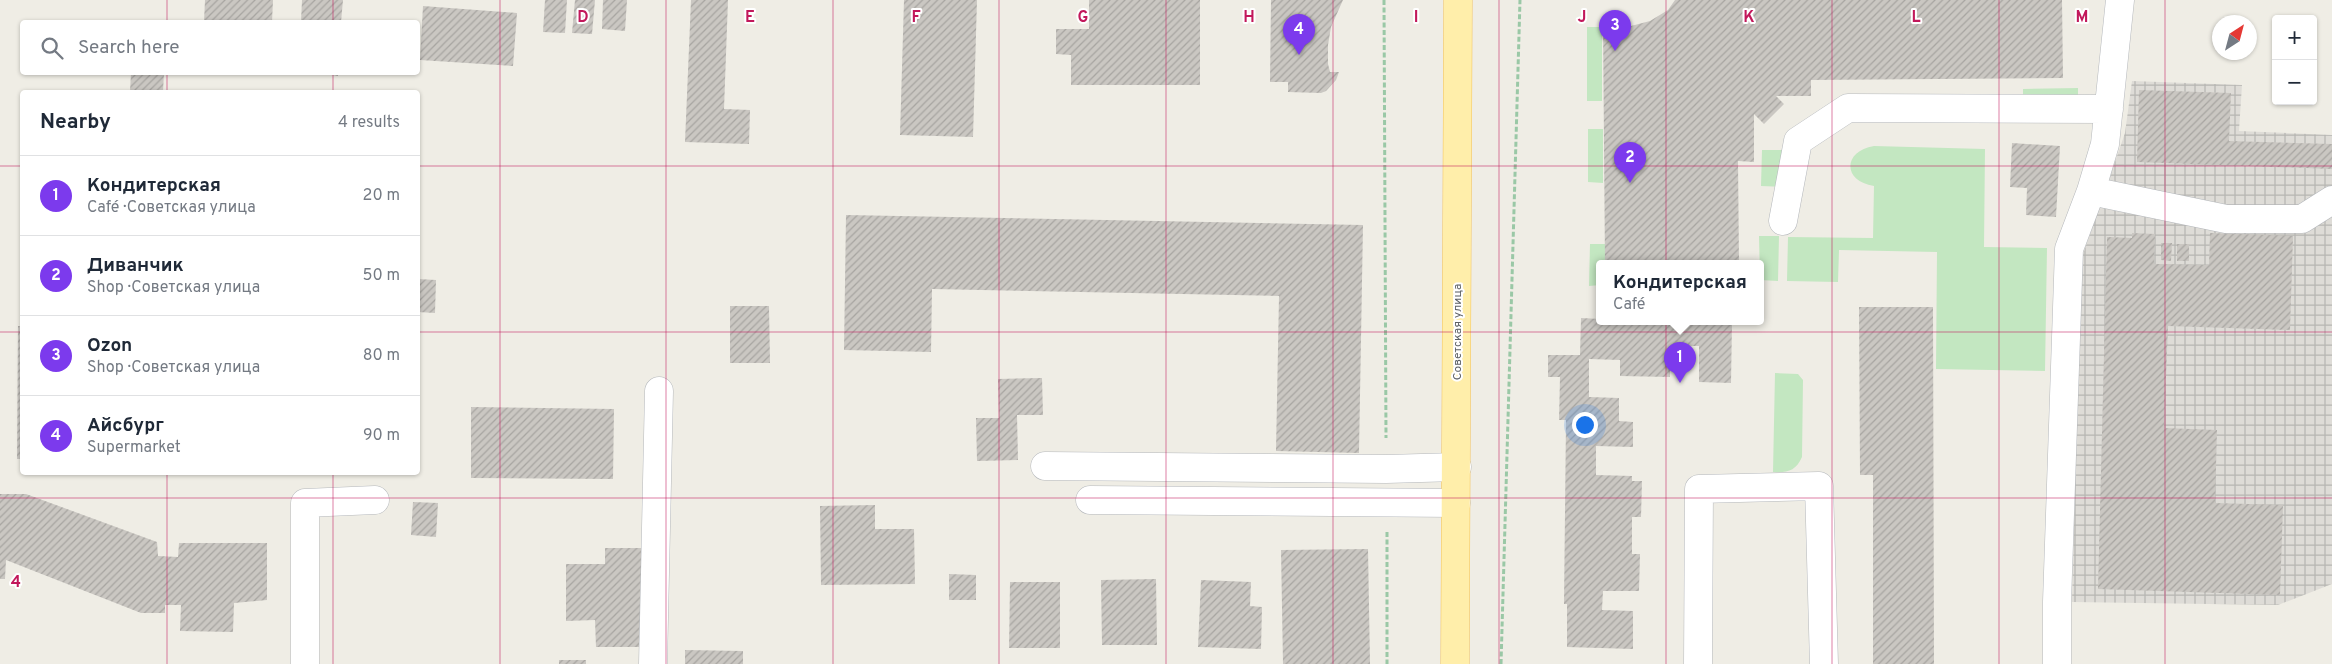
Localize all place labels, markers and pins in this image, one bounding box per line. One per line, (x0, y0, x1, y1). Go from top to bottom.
pin: 3 (1599, 10, 1631, 51)
pin: 4 (1283, 14, 1315, 55)
pin: 2 (1614, 142, 1646, 183)
pin: 1 (1664, 342, 1696, 383)

